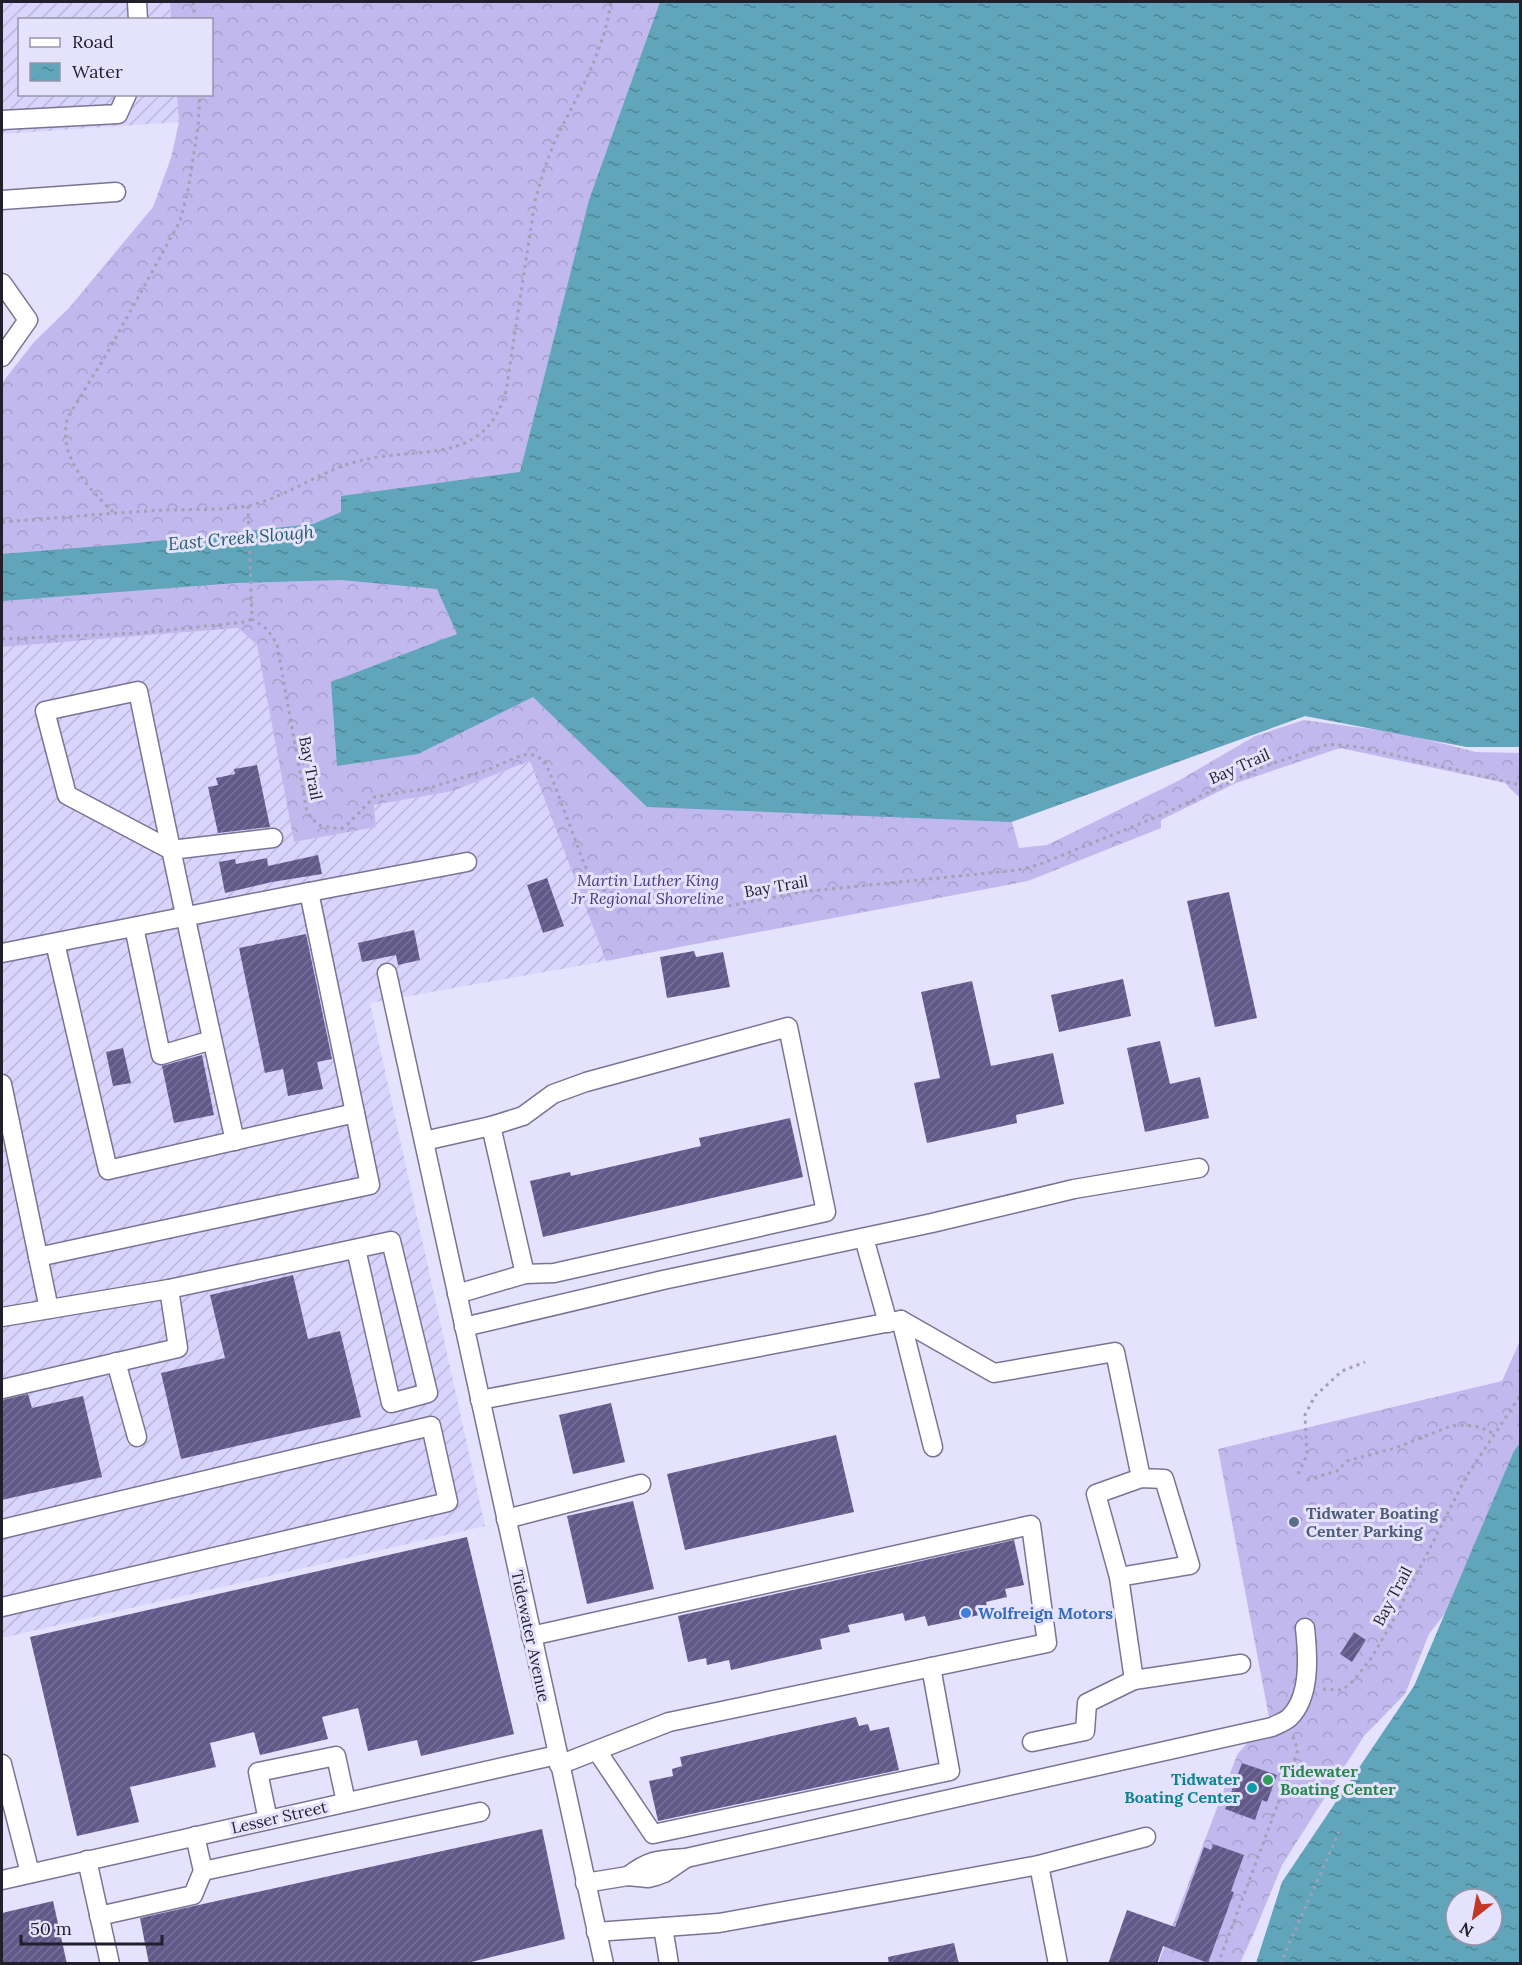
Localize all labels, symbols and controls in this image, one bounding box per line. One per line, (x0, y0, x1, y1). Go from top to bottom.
legend (18, 18, 213, 96)
text: Road (72, 30, 114, 53)
text: Water (72, 60, 123, 83)
water label: East Creek Slough (167, 520, 316, 555)
street label: Bay Trail (295, 734, 327, 802)
street label: Bay Trail (1205, 744, 1273, 788)
park label: Martin Luther King Jr Regional Shoreline (571, 870, 725, 908)
street label: Bay Trail (742, 871, 810, 901)
place label: Tidwater Boating Center Parking (1306, 1503, 1439, 1541)
marker: Tidwater Boating Center Parking (1287, 1515, 1301, 1529)
street label: Bay Trail (1368, 1563, 1416, 1629)
street label: Tidewater Avenue (507, 1568, 555, 1704)
place label: Wolfreign Motors (978, 1603, 1113, 1623)
marker: Wolfreign Motors (959, 1606, 973, 1620)
place label: Tidewater Boating Center (1280, 1761, 1396, 1799)
place label: Tidwater Boating Center (1124, 1769, 1240, 1807)
marker: Tidewater Boating Center (1261, 1773, 1275, 1787)
marker: Tidwater Boating Center (1245, 1781, 1259, 1795)
street label: Lesser Street (229, 1796, 330, 1838)
north arrow (1444, 1887, 1504, 1947)
scale bar (21, 1908, 162, 1946)
text: 50 m (30, 1917, 72, 1940)
text: N (1456, 1918, 1477, 1942)

